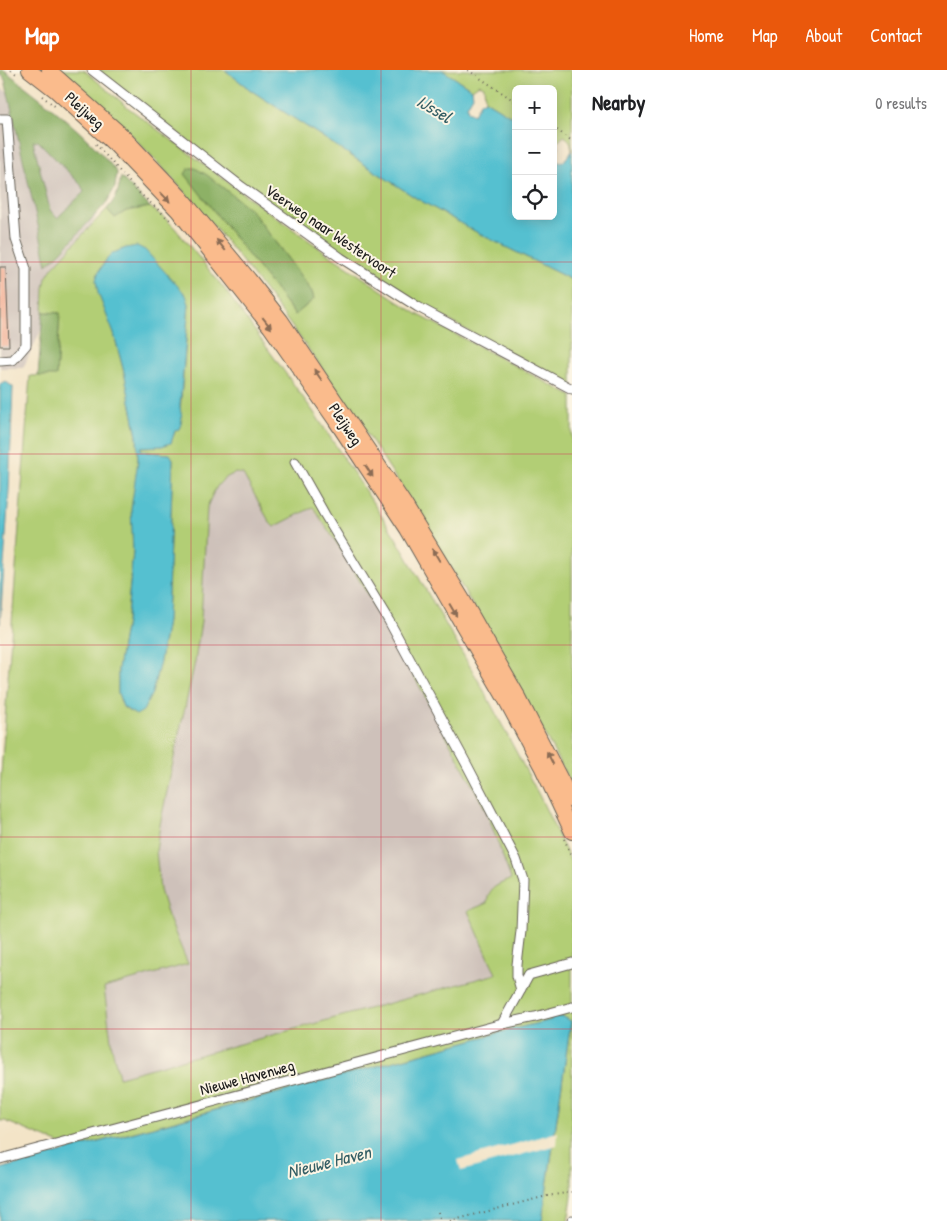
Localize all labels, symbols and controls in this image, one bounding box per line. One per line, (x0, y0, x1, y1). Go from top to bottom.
text: Map (25, 19, 59, 51)
text: Home (689, 23, 724, 48)
text: Map (752, 23, 777, 48)
text: About (805, 23, 842, 48)
text: Contact (870, 23, 922, 48)
map controls (512, 85, 557, 220)
button: + (512, 85, 557, 130)
street label: Pleijweg (60, 86, 110, 134)
water label: IJssel (412, 88, 457, 129)
text: Nearby (592, 88, 645, 117)
text: 0 results (875, 92, 927, 114)
button: − (512, 130, 557, 175)
button: locate (512, 175, 557, 220)
street label: Veerweg naar Westervoort (261, 179, 401, 283)
one-way arrow (159, 190, 171, 202)
one-way arrow (215, 240, 227, 252)
one-way arrow (262, 316, 272, 330)
one-way arrow (313, 369, 323, 382)
street label: Pleijweg (324, 399, 368, 449)
one-way arrow (364, 464, 374, 478)
one-way arrow (432, 548, 441, 561)
one-way arrow (449, 603, 458, 616)
one-way arrow (546, 751, 554, 765)
street label: Nieuwe Havenweg (197, 1054, 297, 1100)
water label: Nieuwe Haven (284, 1139, 375, 1184)

